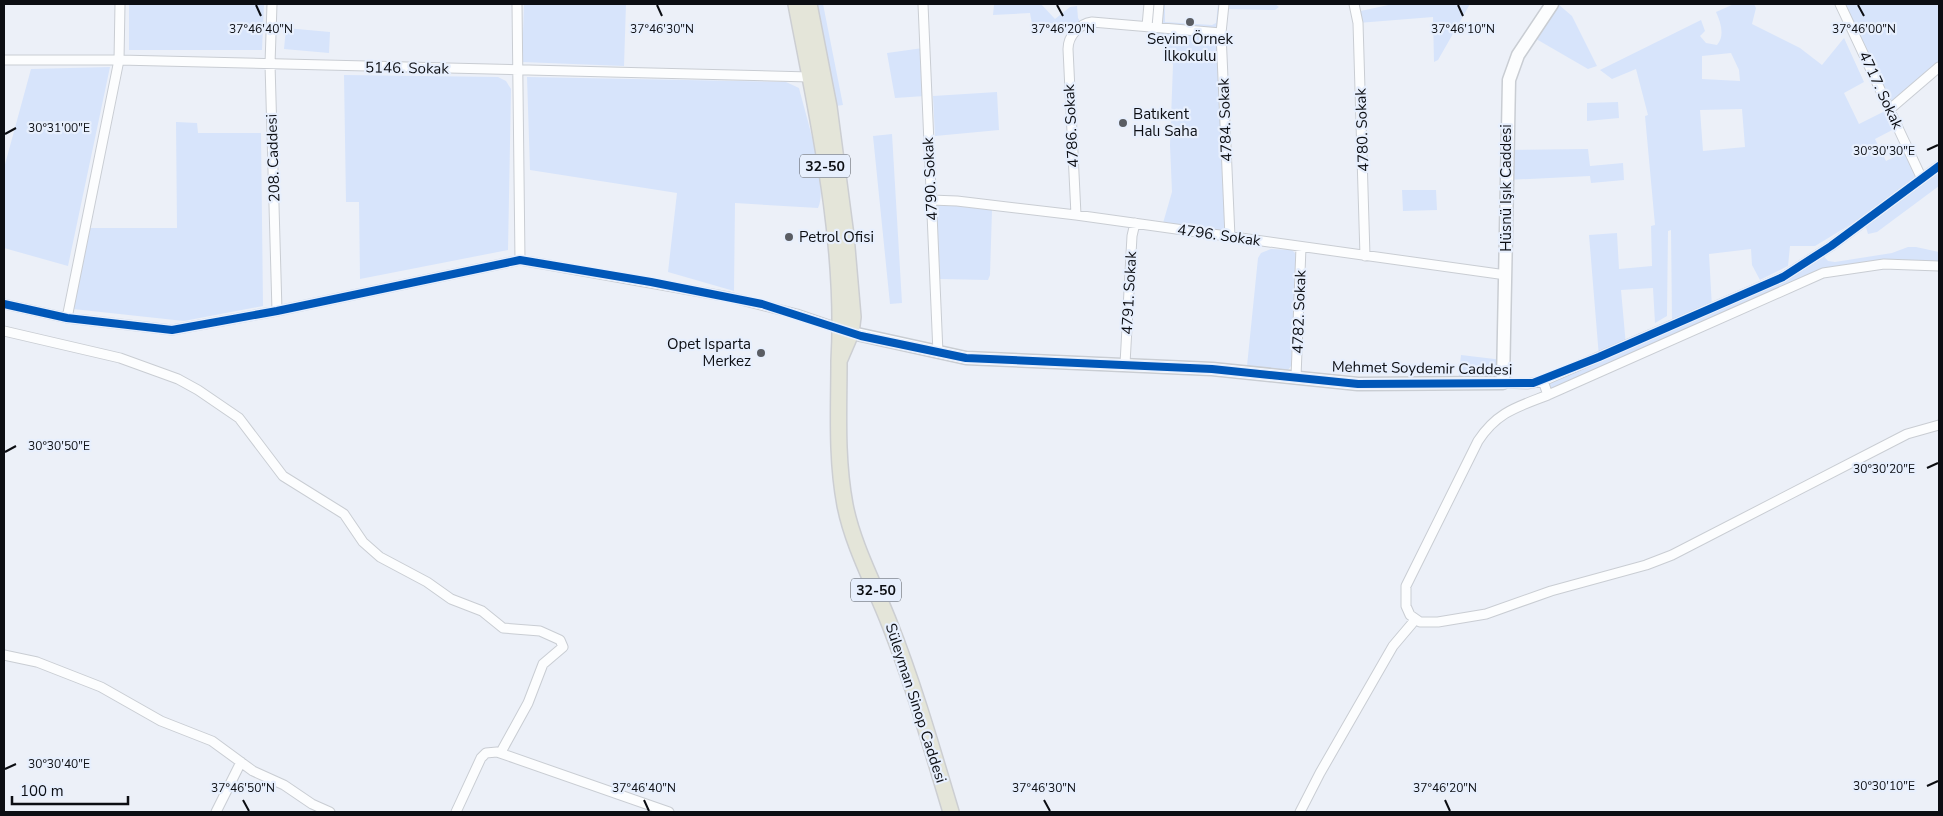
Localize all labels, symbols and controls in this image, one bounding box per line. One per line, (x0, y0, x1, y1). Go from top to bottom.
marker: Sevim Örnek İlkokulu (1184, 16, 1196, 28)
text: 37°46'40"N (229, 21, 293, 37)
text: 37°46'30"N (630, 21, 694, 37)
text: 37°46'20"N (1031, 21, 1095, 37)
text: 37°46'10"N (1431, 21, 1495, 37)
text: 37°46'00"N (1832, 21, 1896, 37)
place label: Sevim Örnek İlkokulu (1147, 29, 1233, 66)
street label: 4717. Sokak (1854, 48, 1908, 133)
street label: 5146. Sokak (365, 57, 450, 79)
street label: 4784. Sokak (1214, 77, 1236, 162)
street label: 4786. Sokak (1059, 83, 1083, 168)
street label: 4780. Sokak (1351, 87, 1373, 172)
place label: Batıkent Halı Saha (1133, 104, 1198, 141)
street label: 208. Caddesi (261, 114, 285, 202)
marker: Batıkent Halı Saha (1117, 117, 1129, 129)
text: 30°31'00"E (28, 120, 90, 136)
street label: Hüsnü Işık Caddesi (1496, 124, 1516, 252)
street label: 4790. Sokak (918, 136, 942, 221)
text: 30°30'30"E (1853, 143, 1915, 159)
road number: 32-50 (800, 154, 850, 178)
street label: 4796. Sokak (1176, 219, 1262, 251)
place label: Petrol Ofisi (799, 227, 874, 247)
marker: Petrol Ofisi (783, 231, 795, 243)
street label: 4791. Sokak (1117, 250, 1141, 335)
street label: 4782. Sokak (1288, 269, 1310, 354)
place label: Opet Isparta Merkez (667, 334, 751, 371)
marker: Opet Isparta Merkez (755, 347, 767, 359)
street label: Mehmet Soydemir Caddesi (1332, 356, 1512, 380)
text: 30°30'50"E (28, 438, 90, 454)
text: 30°30'20"E (1853, 461, 1915, 477)
road number: 32-50 (851, 578, 901, 602)
street label: Süleyman Sinop Caddesi (881, 621, 951, 785)
text: 30°30'40"E (28, 756, 90, 772)
scale bar (12, 774, 129, 806)
text: 30°30'10"E (1853, 778, 1915, 794)
text: 37°46'50"N (211, 780, 275, 796)
text: 37°46'40"N (612, 780, 676, 796)
text: 37°46'30"N (1012, 780, 1076, 796)
text: 37°46'20"N (1413, 780, 1477, 796)
text: 100 m (20, 781, 64, 801)

